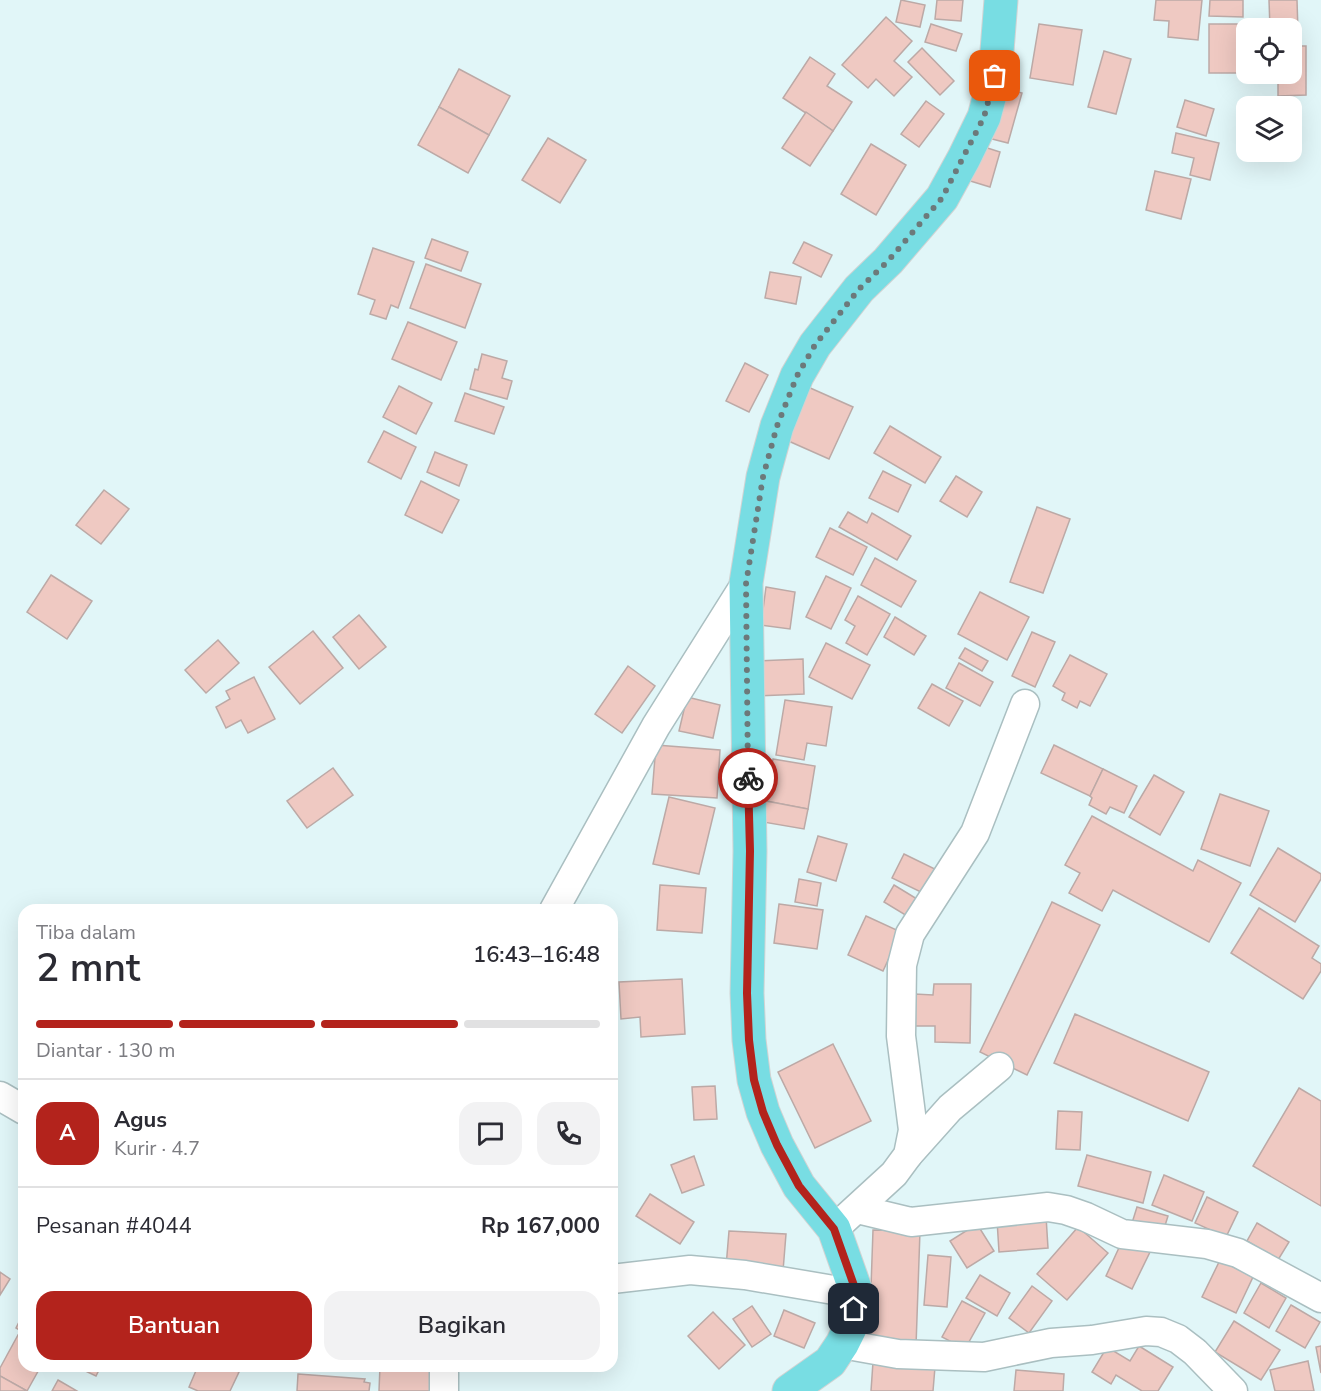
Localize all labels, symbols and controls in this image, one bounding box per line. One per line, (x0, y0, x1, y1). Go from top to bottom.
map controls (1236, 18, 1302, 162)
button: locate (1236, 18, 1302, 84)
pin (969, 50, 1020, 101)
icon: bag (978, 59, 1011, 92)
button: layers (1236, 96, 1302, 162)
courier (718, 748, 778, 808)
icon: bike (732, 762, 765, 795)
text: Tiba dalam (36, 919, 136, 946)
text: 16:43–16:48 (473, 940, 600, 970)
text: 2 mnt (36, 942, 140, 995)
text: Diantar · 130 m (36, 1037, 175, 1064)
button: chat (459, 1102, 522, 1165)
button: phone (537, 1102, 600, 1165)
text: Agus (114, 1105, 167, 1135)
text: A (59, 1118, 76, 1148)
text: Kurir · 4.7 (114, 1135, 200, 1162)
text: Pesanan #4044 (36, 1211, 192, 1241)
text: Rp 167,000 (481, 1211, 600, 1241)
pin (828, 1283, 879, 1334)
button: Bantuan (36, 1291, 312, 1360)
button: Bagikan (324, 1291, 600, 1360)
icon: home (837, 1292, 870, 1325)

